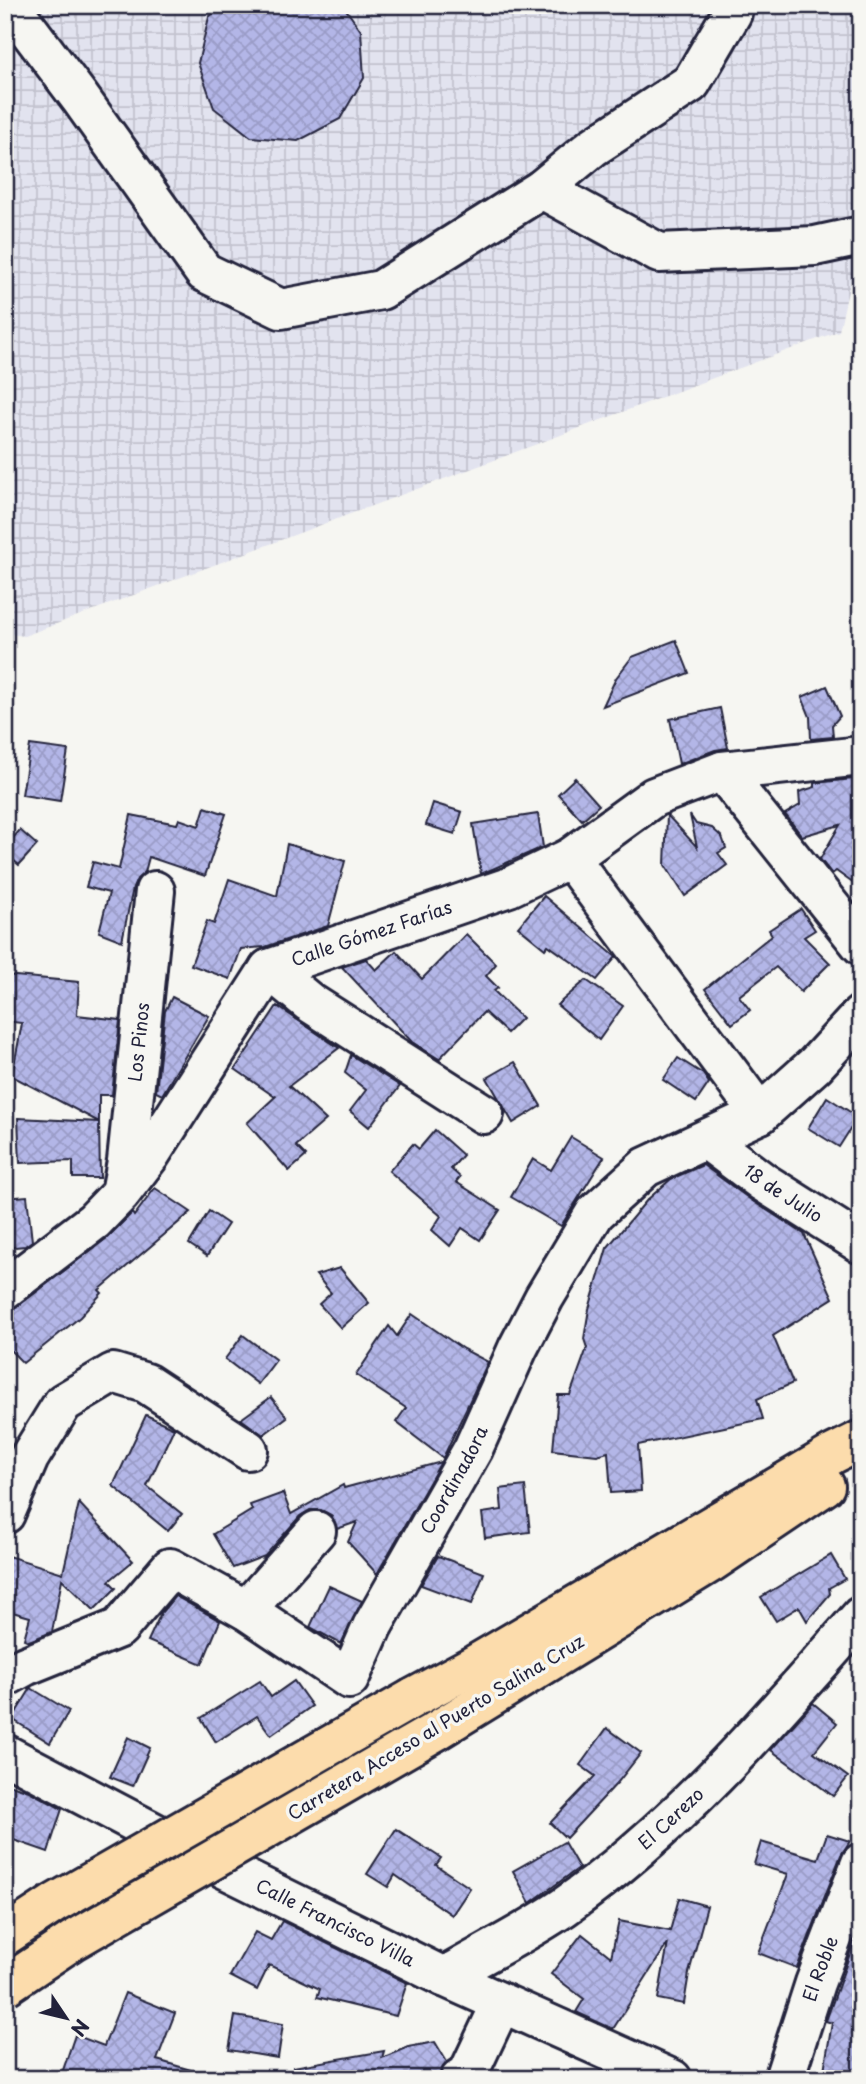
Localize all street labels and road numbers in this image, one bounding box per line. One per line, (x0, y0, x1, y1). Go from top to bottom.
street label: Calle Gómez Farías (287, 893, 455, 972)
street label: Los Pinos (120, 1001, 155, 1083)
street label: 18 de Julio (738, 1157, 829, 1229)
street label: Coordinadora (412, 1421, 494, 1539)
street label: Carretera Acceso al Puerto Salina Cruz (282, 1627, 589, 1826)
street label: El Cerezo (632, 1780, 709, 1855)
street label: Calle Francisco Villa (252, 1871, 421, 1973)
street label: El Roble (795, 1932, 844, 2005)

